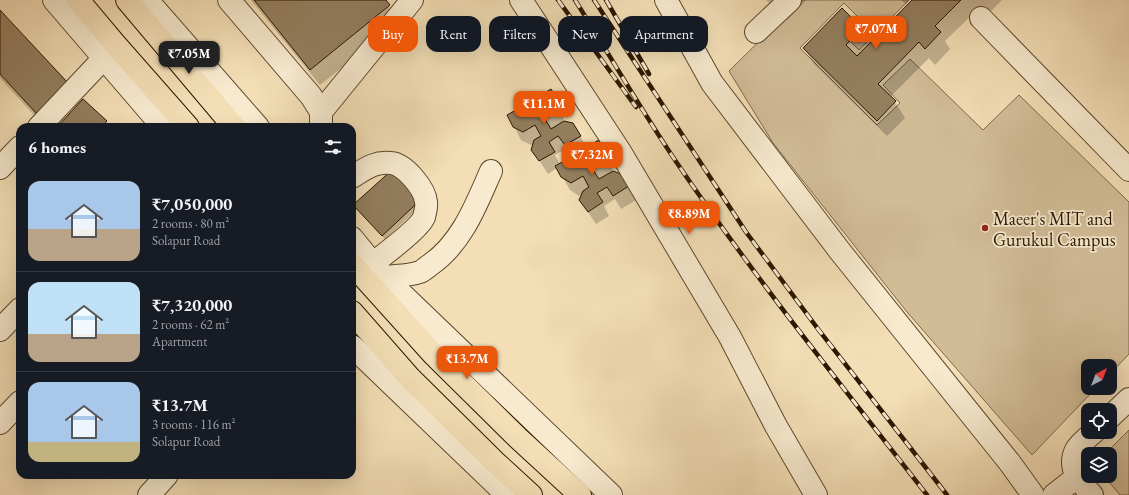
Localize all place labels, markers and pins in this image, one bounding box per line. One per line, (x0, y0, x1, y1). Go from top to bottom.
pin: ₹7.07M (843, 16, 909, 50)
pin: ₹7.05M (156, 41, 222, 75)
pin: ₹11.1M (511, 91, 577, 125)
pin: ₹7.32M (559, 142, 625, 176)
pin: ₹8.89M (656, 201, 722, 235)
place label: Maeer's MIT and Gurukul Campus (993, 207, 1116, 251)
marker: Maeer's MIT and Gurukul Campus (980, 223, 990, 233)
pin: ₹13.7M (434, 346, 500, 380)

